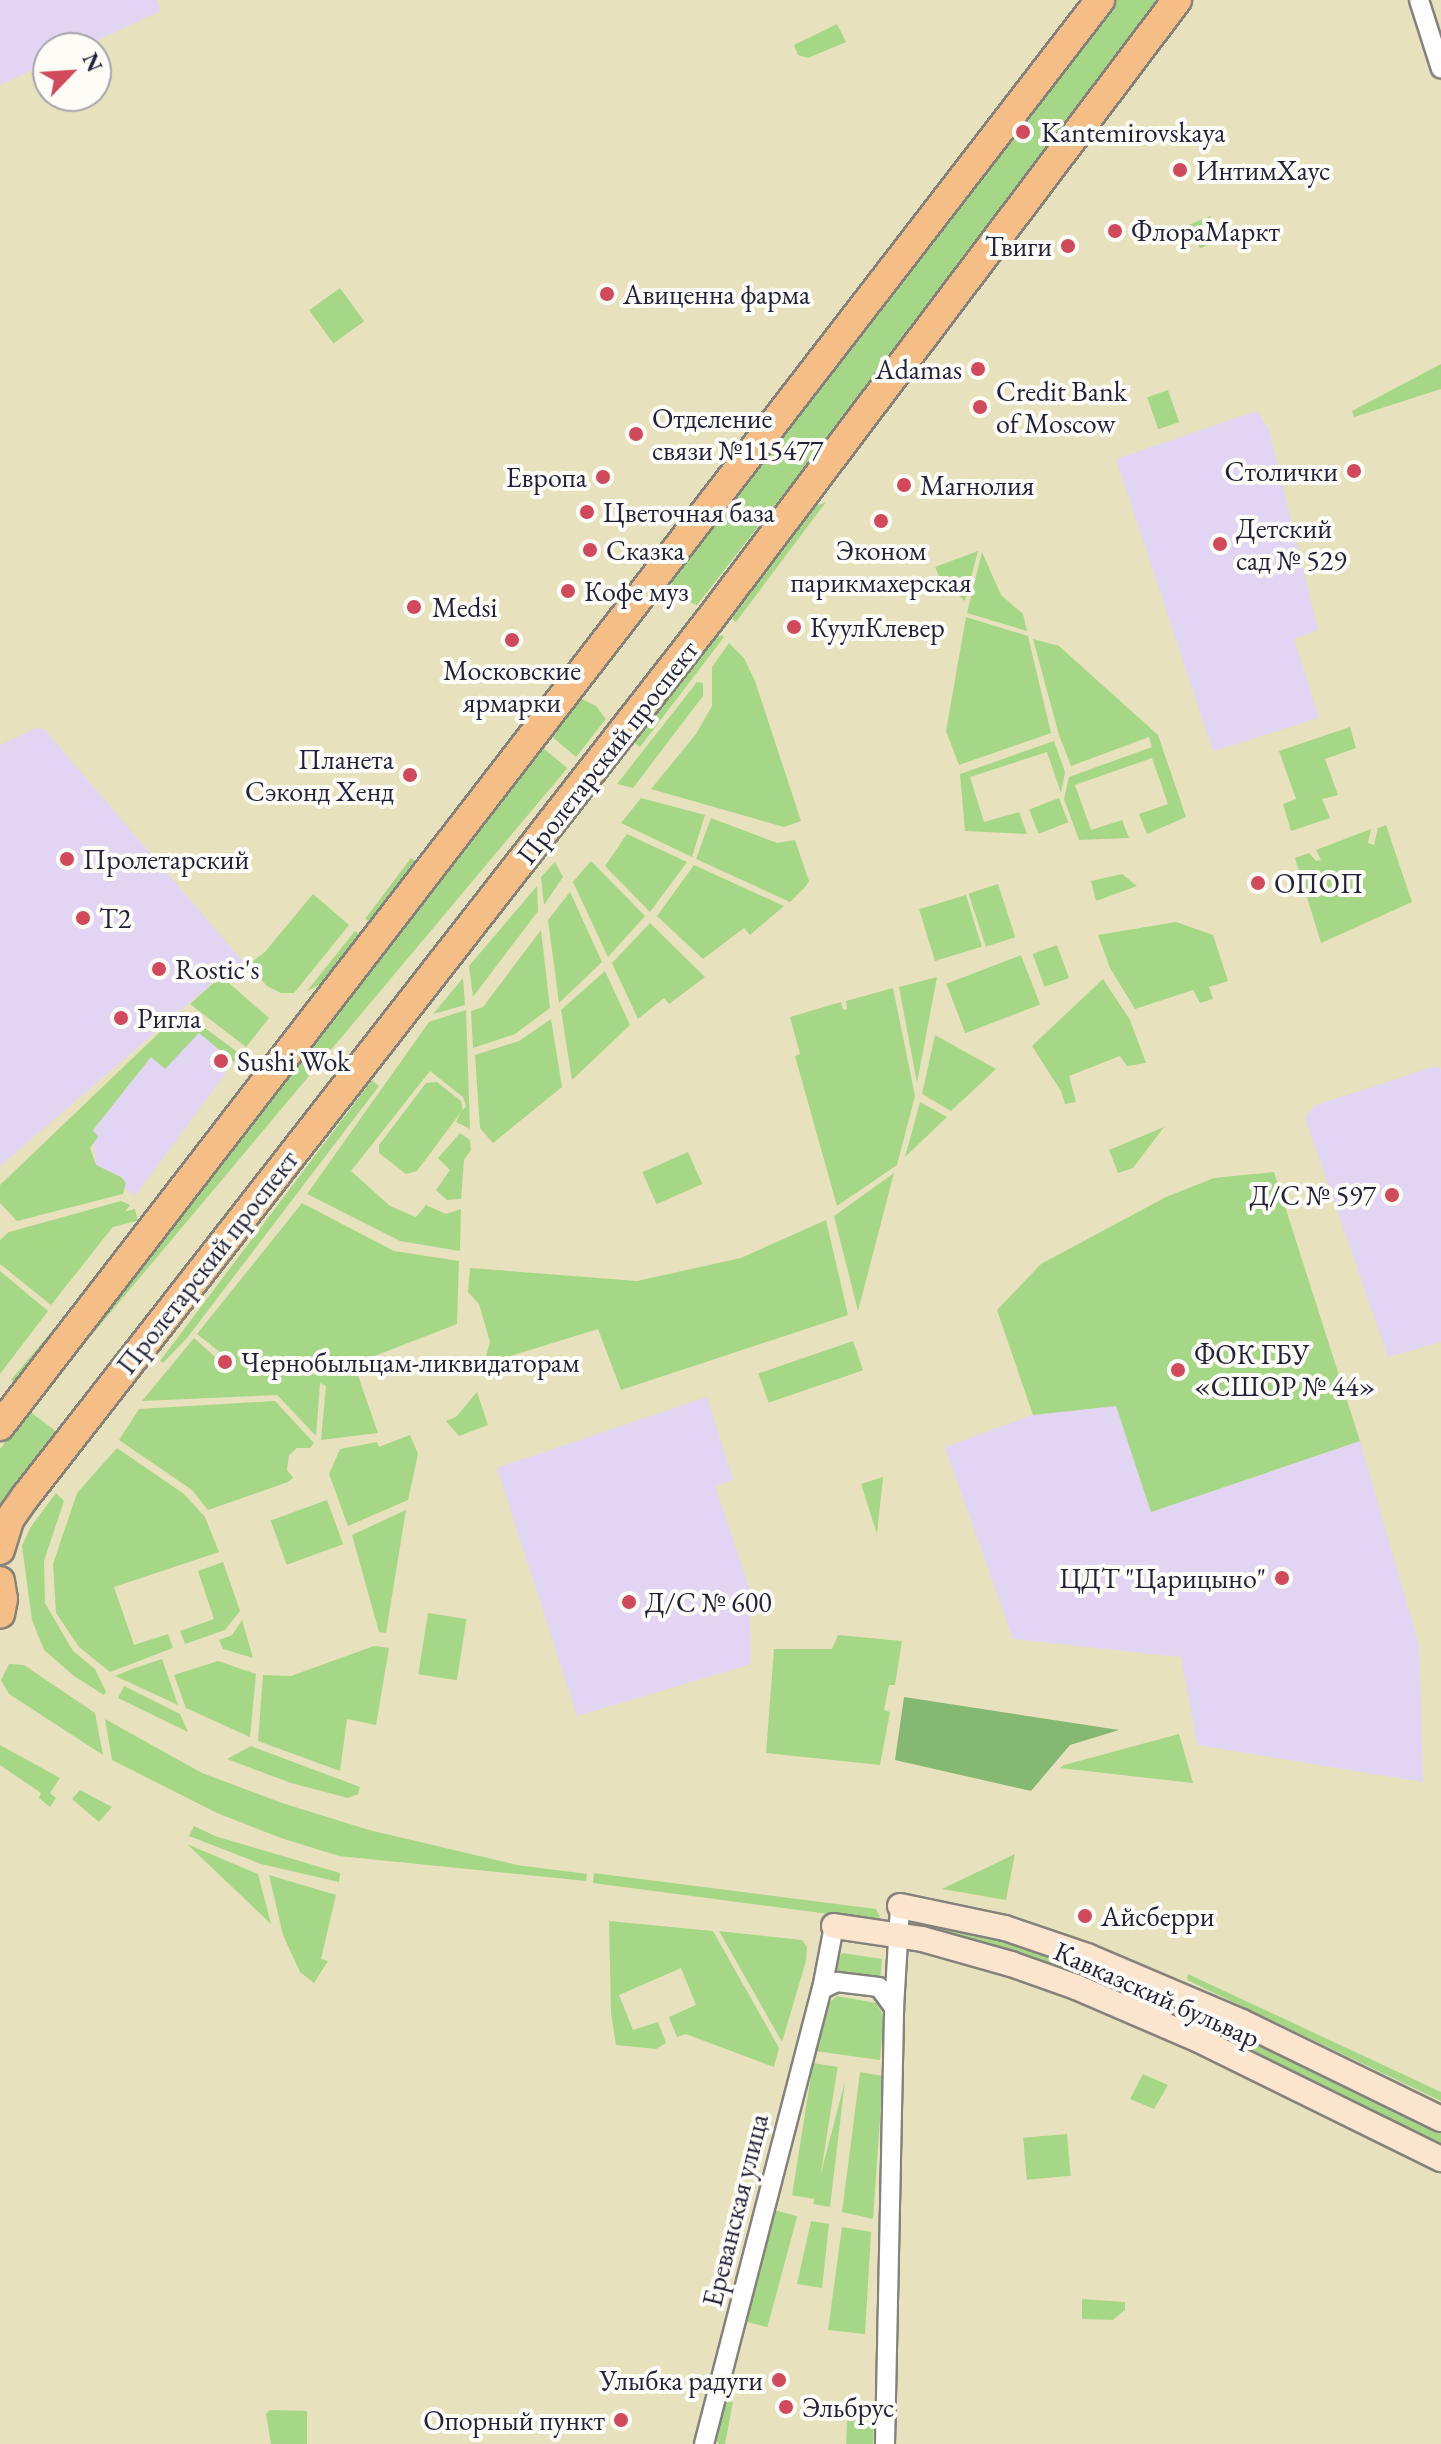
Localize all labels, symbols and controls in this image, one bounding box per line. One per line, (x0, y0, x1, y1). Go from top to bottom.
north arrow (32, 32, 112, 112)
text: N (75, 48, 109, 77)
place label: Kantemirovskaya (1041, 115, 1226, 149)
marker: Kantemirovskaya (1012, 121, 1034, 143)
place label: ИнтимХаус (1196, 153, 1330, 187)
marker: ИнтимХаус (1171, 161, 1189, 179)
place label: ФлораМаркт (1131, 214, 1280, 248)
marker: ФлораМаркт (1106, 222, 1124, 240)
place label: Твиги (985, 229, 1052, 263)
marker: Твиги (1059, 237, 1077, 255)
place label: Авиценна фарма (623, 277, 810, 311)
marker: Авиценна фарма (598, 285, 616, 303)
place label: Adamas (875, 352, 962, 386)
marker: Adamas (969, 360, 987, 378)
place label: Credit Bank of Moscow (996, 374, 1127, 440)
marker: Credit Bank of Moscow (971, 398, 989, 416)
place label: Отделение связи №115477 (652, 401, 823, 467)
marker: Отделение связи №115477 (627, 425, 645, 443)
place label: Столички (1225, 454, 1338, 488)
place label: Европа (506, 460, 587, 494)
marker: Столички (1345, 462, 1363, 480)
marker: Европа (594, 468, 612, 486)
place label: Магнолия (920, 468, 1034, 502)
marker: Магнолия (895, 476, 913, 494)
place label: Цветочная база (603, 495, 775, 529)
marker: Цветочная база (578, 503, 596, 521)
place label: Детский сад № 529 (1236, 511, 1347, 577)
marker: Эконом парикмахерская (872, 512, 890, 530)
place label: Сказка (606, 533, 685, 567)
place label: Эконом парикмахерская (790, 533, 972, 599)
marker: Детский сад № 529 (1211, 535, 1229, 553)
marker: Сказка (581, 541, 599, 559)
place label: Кофе муз (584, 574, 689, 608)
marker: Кофе муз (559, 582, 577, 600)
place label: Medsi (432, 590, 497, 624)
marker: Medsi (403, 596, 425, 618)
place label: КуулКлевер (810, 610, 945, 644)
marker: КуулКлевер (785, 618, 803, 636)
marker: Московские ярмарки (503, 631, 521, 649)
street label: Пролетарский проспект (509, 633, 705, 871)
place label: Московские ярмарки (443, 653, 581, 719)
place label: Планета Сэконд Хенд (245, 742, 394, 808)
marker: Планета Сэконд Хенд (401, 766, 419, 784)
place label: Пролетарский (83, 842, 249, 876)
marker: Пролетарский (58, 850, 76, 868)
place label: ОПОП (1274, 866, 1363, 900)
marker: ОПОП (1249, 874, 1267, 892)
place label: T2 (99, 901, 131, 935)
marker: T2 (74, 909, 92, 927)
place label: Rostic's (175, 952, 260, 986)
marker: Rostic's (150, 960, 168, 978)
place label: Ригла (137, 1001, 201, 1035)
marker: Ригла (112, 1009, 130, 1027)
place label: Sushi Wok (237, 1044, 350, 1078)
marker: Sushi Wok (212, 1052, 230, 1070)
street label: Пролетарский проспект (109, 1143, 305, 1381)
place label: Д/C № 597 (1249, 1178, 1376, 1212)
marker: Д/C № 597 (1383, 1186, 1401, 1204)
place label: ФОК ГБУ «СШОР № 44» (1194, 1337, 1375, 1403)
place label: Чернобыльцам-ликвидаторам (241, 1345, 580, 1379)
marker: Чернобыльцам-ликвидаторам (216, 1353, 234, 1371)
marker: ФОК ГБУ «СШОР № 44» (1169, 1361, 1187, 1379)
place label: ЦДТ "Царицыно" (1059, 1561, 1266, 1595)
marker: ЦДТ "Царицыно" (1273, 1569, 1291, 1587)
place label: Д/C № 600 (645, 1585, 772, 1619)
marker: Д/C № 600 (620, 1593, 638, 1611)
place label: Айсберри (1101, 1899, 1215, 1933)
marker: Айсберри (1076, 1907, 1094, 1925)
street label: Кавказский бульвар (1049, 1934, 1265, 2054)
street label: Ереванская улица (695, 2110, 775, 2310)
place label: Улыбка радуги (600, 2363, 763, 2397)
marker: Улыбка радуги (770, 2371, 788, 2389)
place label: Эльбрус (802, 2390, 894, 2424)
marker: Эльбрус (777, 2398, 795, 2416)
place label: Опорный пункт (423, 2403, 605, 2437)
marker: Опорный пункт (612, 2411, 630, 2429)

